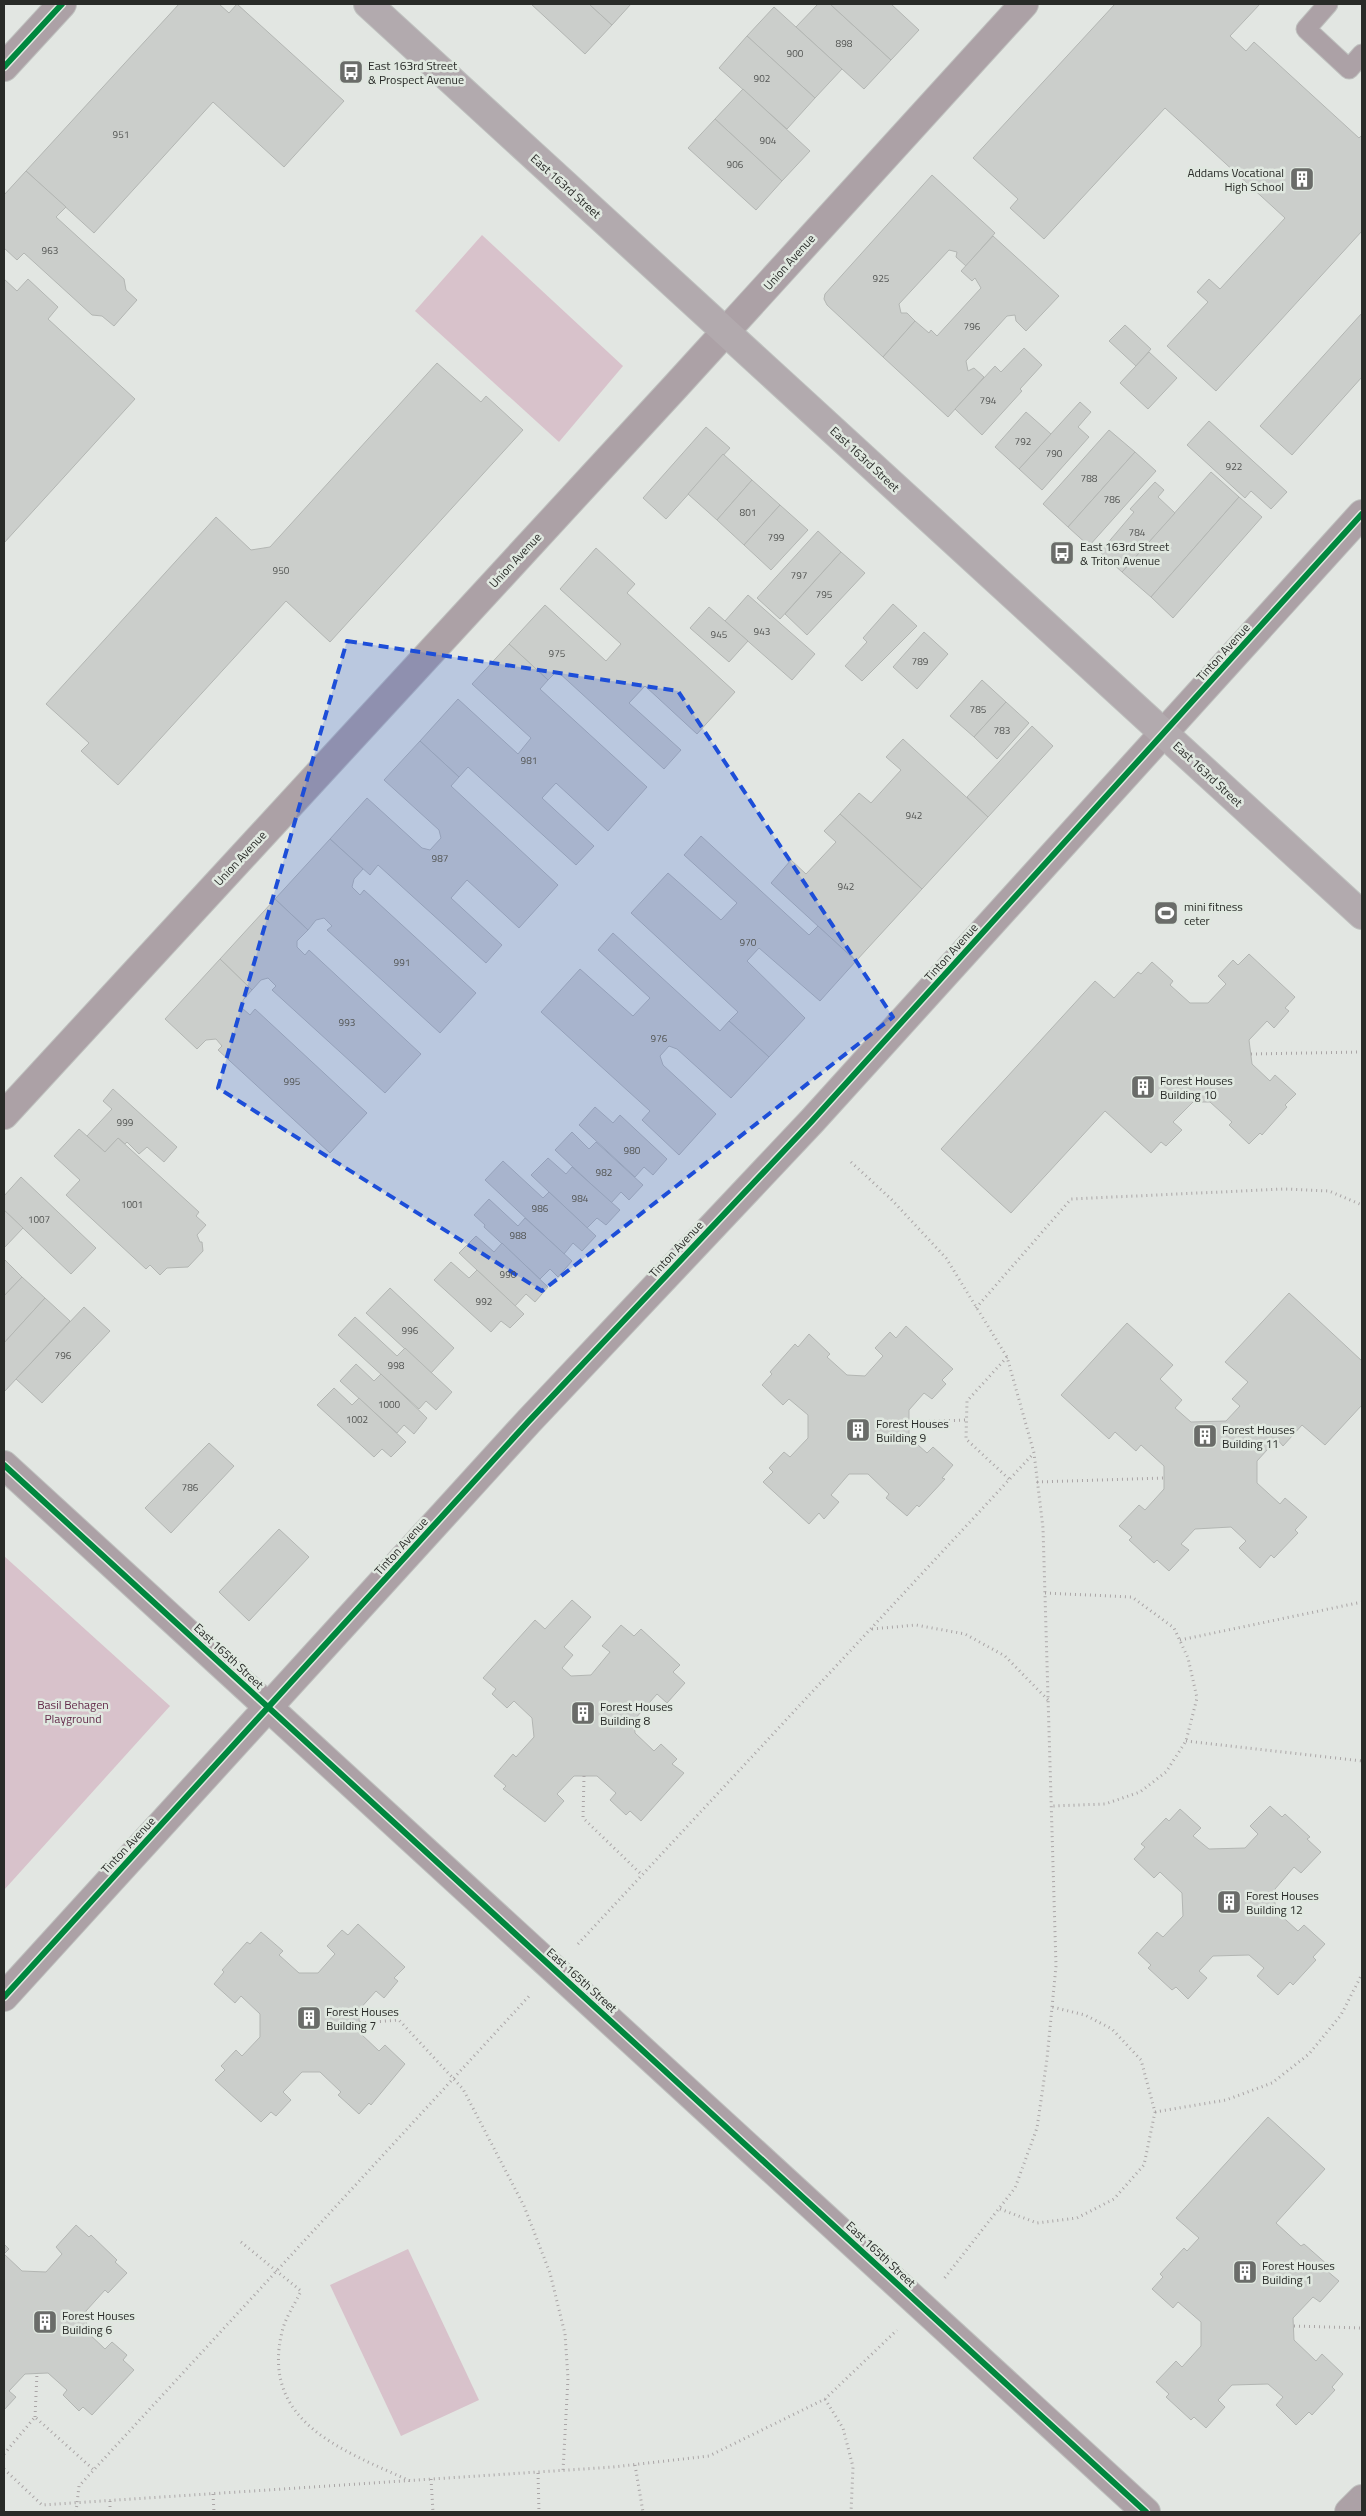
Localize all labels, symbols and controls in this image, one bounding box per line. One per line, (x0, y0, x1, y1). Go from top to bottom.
house number: 898 (836, 36, 853, 51)
house number: 900 (787, 46, 804, 61)
place label: East 163rd Street & Prospect Avenue (368, 56, 464, 89)
bus stop icon: East 163rd Street & Prospect Avenue (338, 59, 364, 85)
house number: 902 (754, 71, 770, 86)
house number: 951 (113, 127, 129, 142)
house number: 904 (760, 133, 777, 148)
street label: East 163rd Street (527, 149, 606, 223)
house number: 906 (727, 157, 744, 172)
place label: Addams Vocational High School (1187, 163, 1284, 196)
building icon: Addams Vocational High School (1289, 166, 1315, 192)
street label: Union Avenue (759, 230, 819, 294)
house number: 963 (42, 243, 58, 258)
house number: 925 (873, 271, 890, 286)
house number: 796 (964, 319, 981, 334)
house number: 794 (980, 393, 997, 408)
street label: East 163rd Street (826, 422, 905, 497)
house number: 792 (1015, 434, 1031, 449)
house number: 790 (1046, 446, 1063, 461)
house number: 922 (1226, 459, 1242, 474)
house number: 788 (1081, 471, 1098, 486)
house number: 786 (1104, 492, 1121, 507)
house number: 801 (740, 505, 756, 520)
house number: 784 (1129, 525, 1146, 540)
street label: Union Avenue (484, 528, 546, 592)
house number: 799 (768, 530, 785, 545)
place label: East 163rd Street & Triton Avenue (1080, 537, 1170, 570)
bus stop icon: East 163rd Street & Triton Avenue (1049, 540, 1075, 566)
house number: 950 (273, 563, 290, 578)
house number: 797 (791, 568, 807, 583)
house number: 795 (816, 587, 833, 602)
street label: Tinton Avenue (1192, 619, 1254, 685)
house number: 943 (754, 624, 770, 639)
house number: 945 (711, 627, 728, 642)
house number: 975 (549, 646, 566, 661)
house number: 789 (912, 654, 929, 669)
house number: 785 (970, 702, 987, 717)
house number: 783 (994, 723, 1010, 738)
street label: East 163rd Street (1169, 737, 1248, 812)
house number: 981 (521, 753, 537, 768)
house number: 942 (906, 808, 922, 823)
street label: Union Avenue (209, 826, 271, 890)
house number: 987 (432, 851, 448, 866)
house number: 942 (838, 879, 854, 894)
place label: mini fitness ceter (1184, 897, 1243, 930)
sports icon: mini fitness ceter (1153, 900, 1179, 926)
street label: Tinton Avenue (920, 919, 982, 985)
house number: 970 (740, 935, 757, 950)
house number: 991 (394, 955, 410, 970)
house number: 993 (339, 1015, 355, 1030)
house number: 976 (651, 1031, 668, 1046)
place label: Forest Houses Building 10 (1160, 1071, 1233, 1104)
house number: 995 (284, 1074, 301, 1089)
building icon: Forest Houses Building 10 (1130, 1074, 1156, 1100)
house number: 999 (117, 1115, 134, 1130)
house number: 980 (624, 1143, 641, 1158)
house number: 982 (596, 1165, 612, 1180)
house number: 984 (572, 1191, 589, 1206)
house number: 1001 (121, 1197, 143, 1212)
house number: 986 (532, 1201, 549, 1216)
house number: 1007 (28, 1212, 50, 1227)
street label: Tinton Avenue (644, 1216, 708, 1282)
house number: 988 (510, 1228, 527, 1243)
house number: 990 (500, 1267, 517, 1282)
house number: 992 (476, 1294, 492, 1309)
house number: 996 (402, 1323, 419, 1338)
house number: 796 (55, 1348, 72, 1363)
house number: 998 (388, 1358, 405, 1373)
house number: 1000 (378, 1397, 401, 1412)
house number: 1002 (346, 1412, 368, 1427)
place label: Forest Houses Building 9 (876, 1414, 949, 1447)
building icon: Forest Houses Building 9 (845, 1417, 871, 1443)
place label: Forest Houses Building 11 (1222, 1420, 1295, 1453)
building icon: Forest Houses Building 11 (1192, 1423, 1218, 1449)
house number: 786 (182, 1480, 199, 1495)
street label: Tinton Avenue (370, 1513, 432, 1579)
street label: East 165th Street (190, 1619, 269, 1694)
park label: Basil Behagen Playground (37, 1695, 109, 1728)
place label: Forest Houses Building 8 (600, 1697, 673, 1730)
building icon: Forest Houses Building 8 (570, 1700, 596, 1726)
street label: Tinton Avenue (96, 1812, 160, 1878)
place label: Forest Houses Building 12 (1246, 1886, 1319, 1919)
building icon: Forest Houses Building 12 (1216, 1889, 1242, 1915)
street label: East 165th Street (542, 1943, 622, 2018)
place label: Forest Houses Building 7 (326, 2002, 399, 2035)
building icon: Forest Houses Building 7 (296, 2005, 322, 2031)
street label: East 165th Street (842, 2217, 921, 2292)
place label: Forest Houses Building 1 (1262, 2256, 1335, 2289)
building icon: Forest Houses Building 1 (1232, 2259, 1258, 2285)
place label: Forest Houses Building 6 (62, 2306, 135, 2339)
building icon: Forest Houses Building 6 (32, 2309, 58, 2335)

